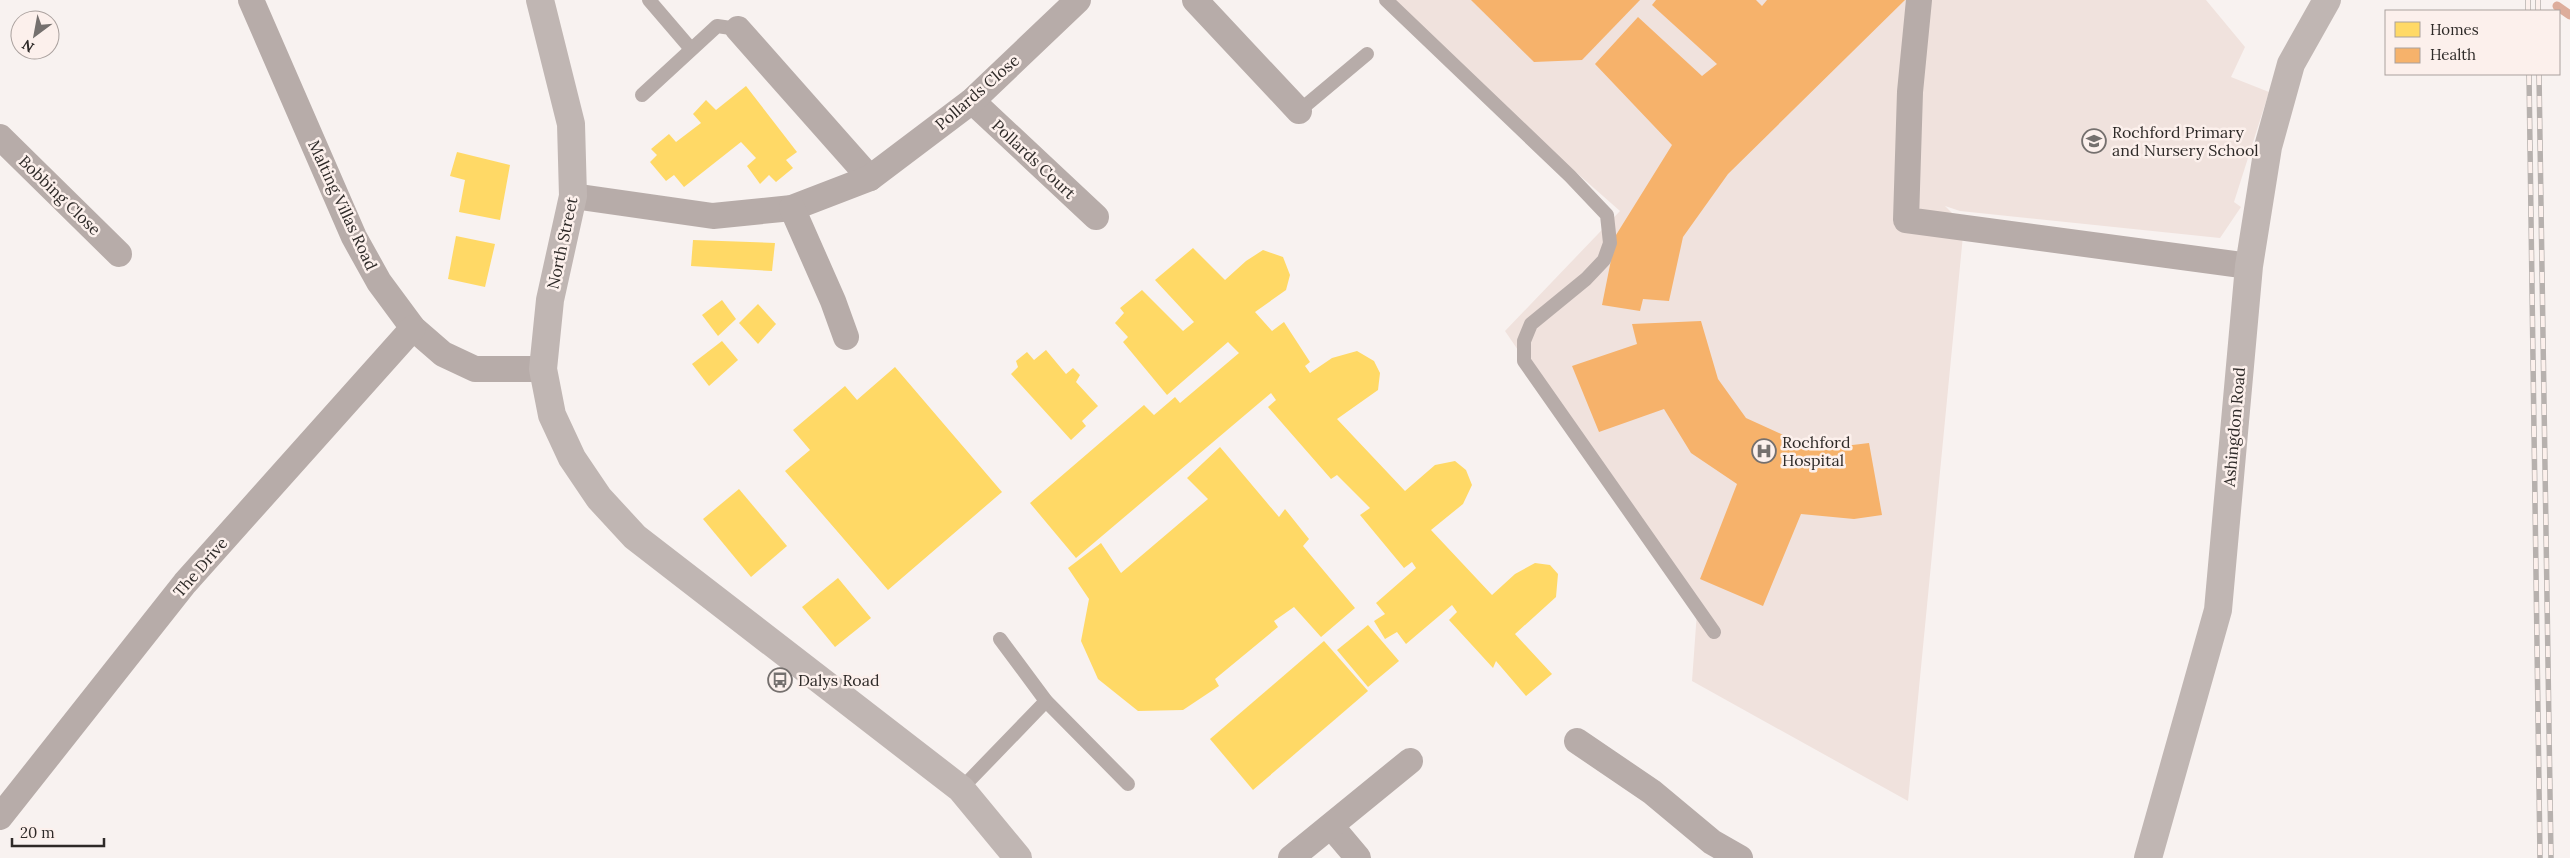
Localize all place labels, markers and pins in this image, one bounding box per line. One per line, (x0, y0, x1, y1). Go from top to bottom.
place label: Rochford Primary and Nursery School (2112, 122, 2259, 160)
school or university icon: Rochford Primary and Nursery School (2081, 128, 2107, 154)
place label: Rochford Hospital (1782, 432, 1851, 470)
hospital icon: Rochford Hospital (1751, 438, 1777, 464)
bus stop icon: Dalys Road (767, 667, 793, 693)
place label: Dalys Road (798, 670, 880, 690)

